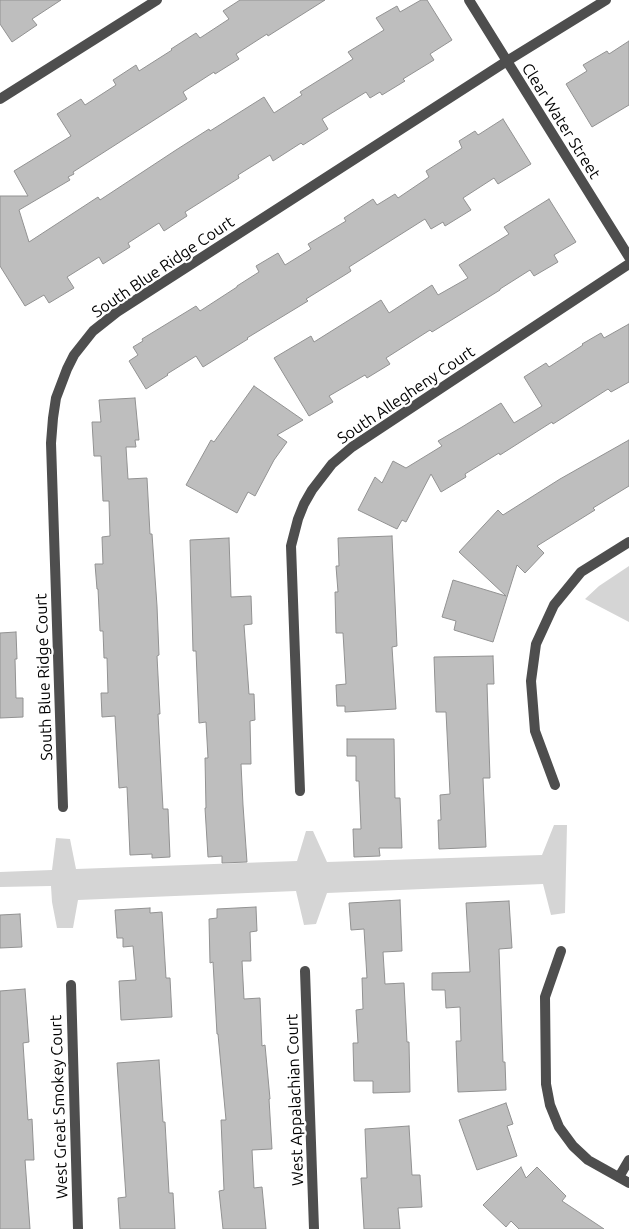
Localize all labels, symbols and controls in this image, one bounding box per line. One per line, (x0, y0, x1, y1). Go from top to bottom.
street label: Clear Water Street (518, 60, 604, 182)
street label: South Blue Ridge Court (88, 212, 238, 322)
street label: South Allegheny Court (334, 342, 478, 448)
street label: South Blue Ridge Court (31, 593, 57, 761)
street label: West Appalachian Court (282, 1014, 308, 1186)
street label: West Great Smokey Court (46, 1015, 72, 1199)

